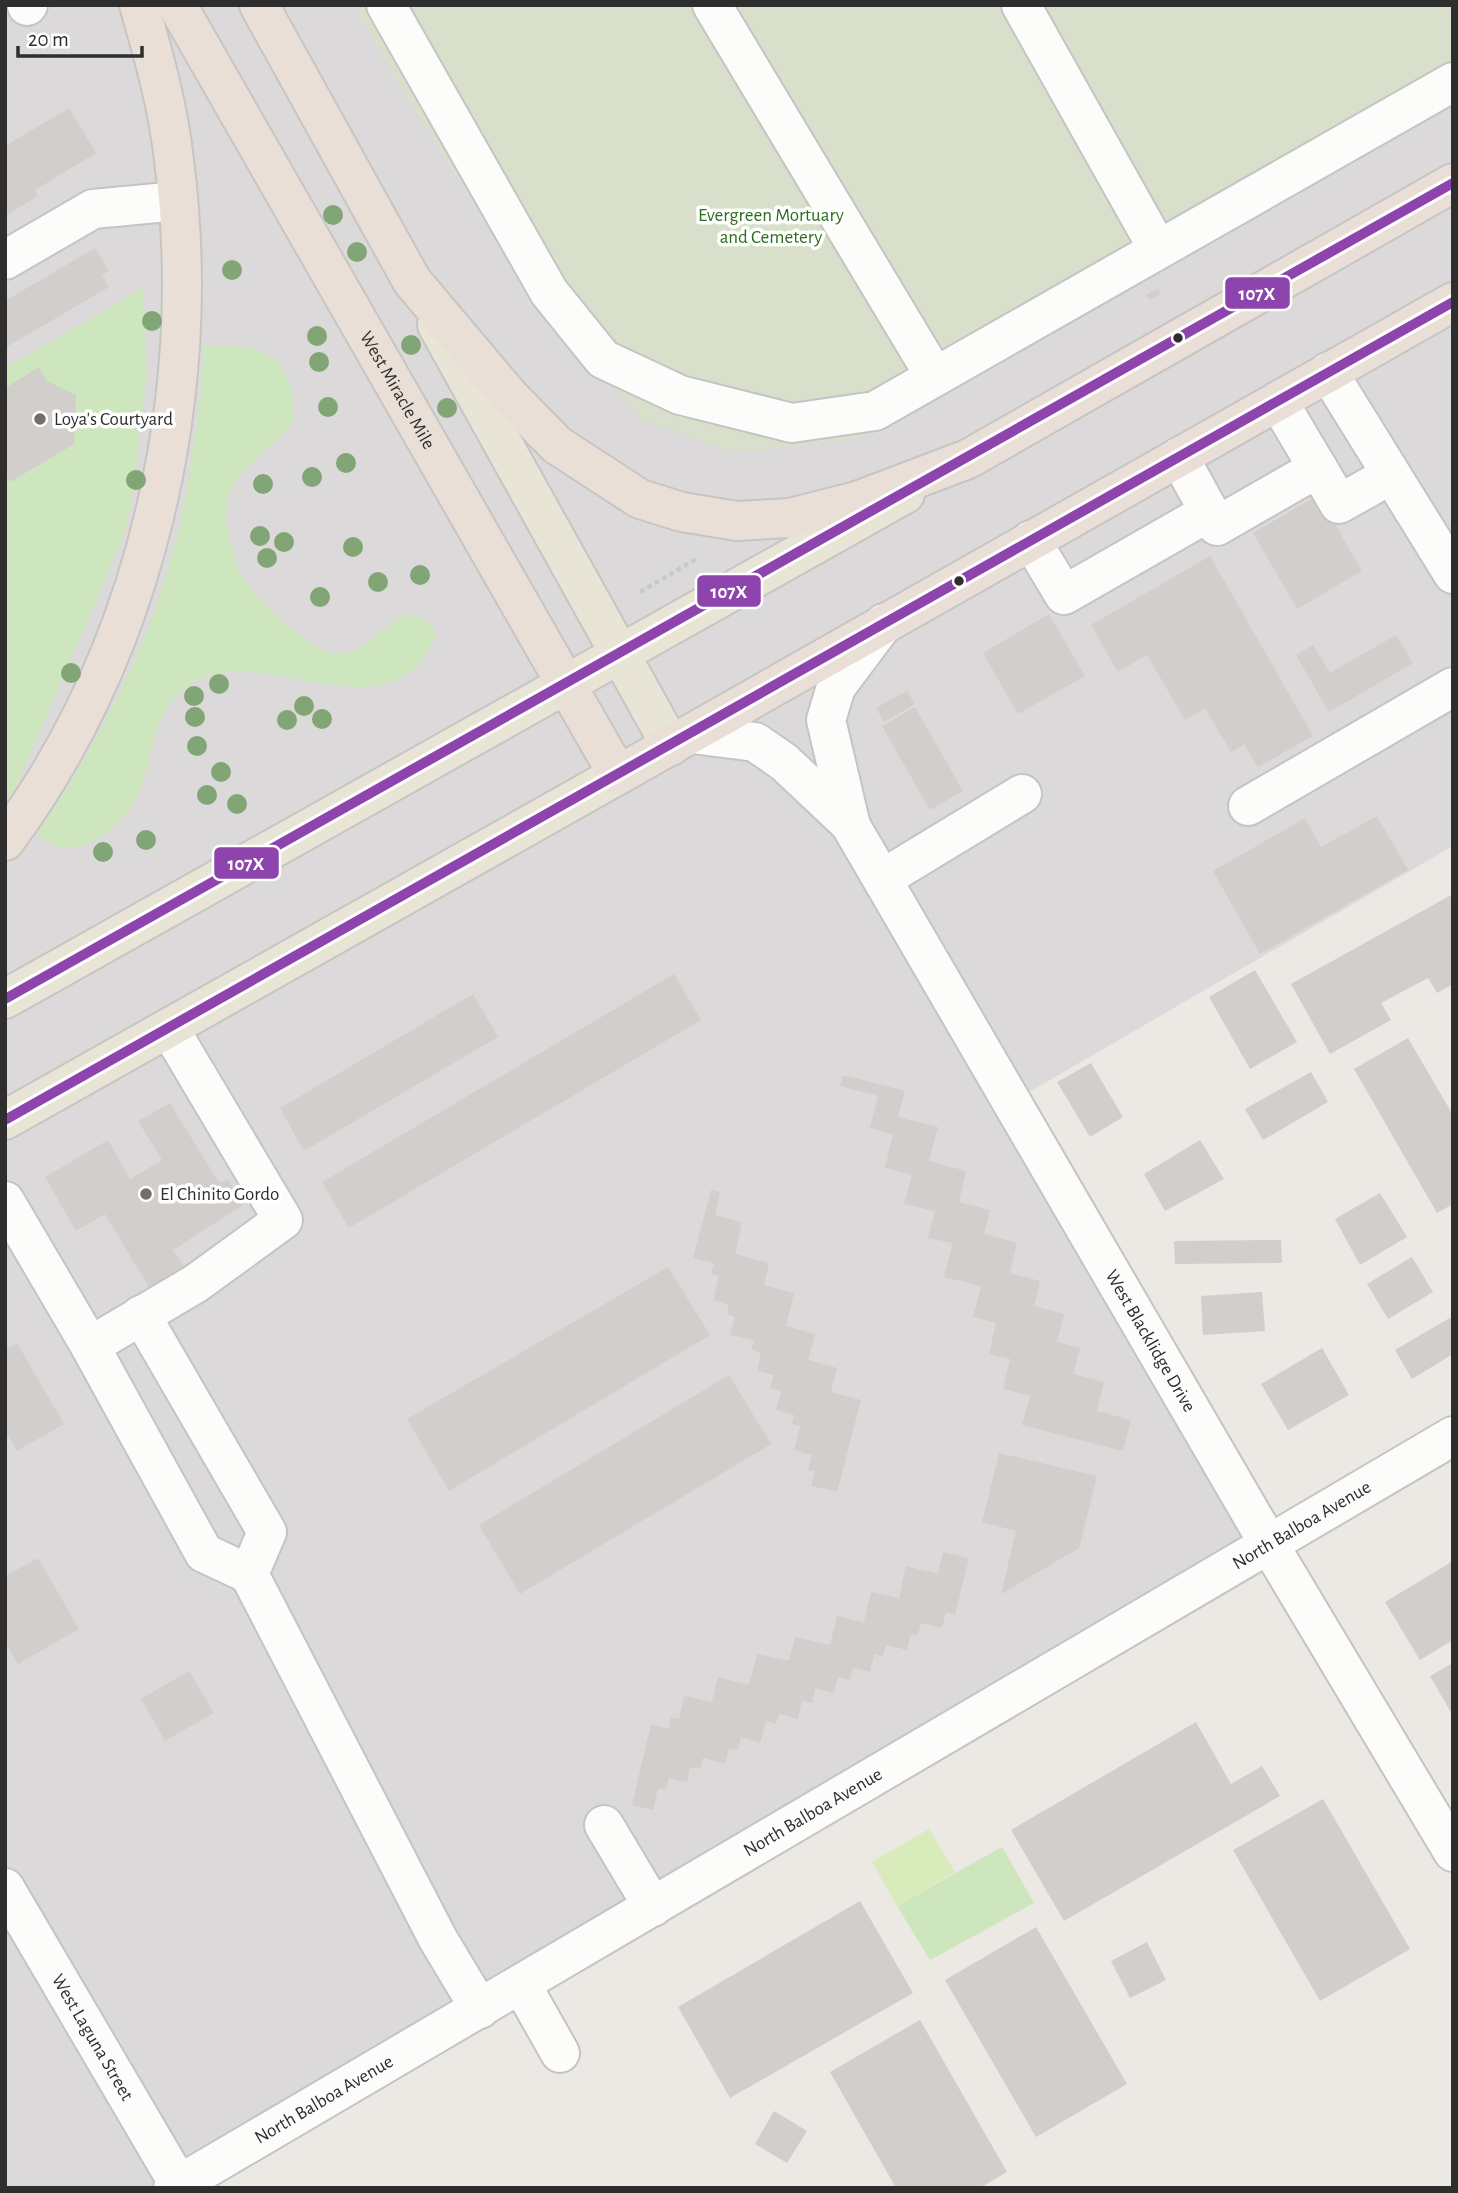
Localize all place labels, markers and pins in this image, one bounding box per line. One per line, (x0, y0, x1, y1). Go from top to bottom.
unlabelled marker (1171, 331, 1185, 345)
place label: Loya's Courtyard (54, 410, 173, 429)
marker: Loya's Courtyard (32, 411, 48, 427)
unlabelled marker (952, 574, 966, 588)
place label: El Chinito Gordo (160, 1185, 279, 1204)
marker: El Chinito Gordo (138, 1186, 154, 1202)

